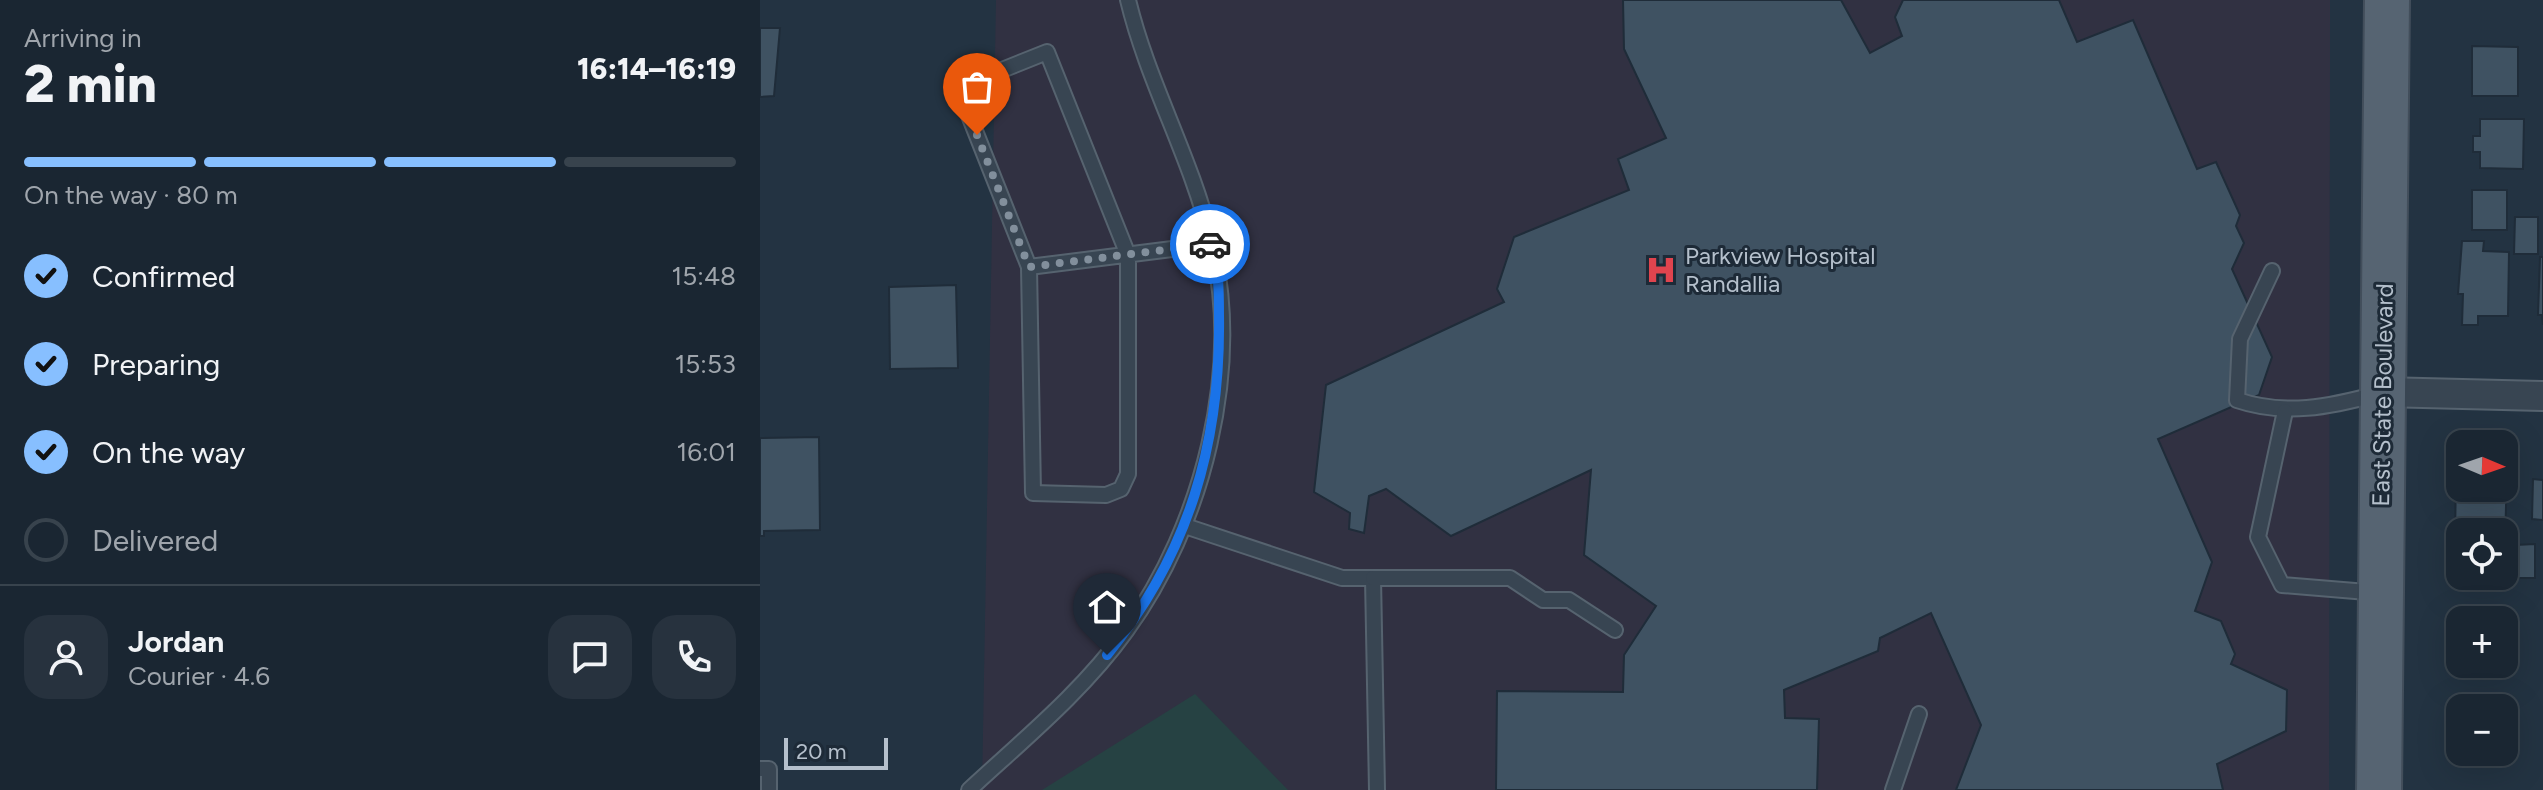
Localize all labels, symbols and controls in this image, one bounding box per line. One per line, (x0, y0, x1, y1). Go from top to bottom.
text: Arriving in (24, 22, 142, 54)
text: 16:14–16:19 (577, 50, 736, 87)
text: 2 min (24, 53, 157, 115)
pin (943, 53, 1011, 135)
icon: bag (955, 65, 999, 109)
text: On the way · 80 m (24, 179, 238, 211)
courier (1170, 204, 1250, 284)
icon: car (1188, 222, 1232, 266)
place label: Parkview Hospital Randallia (1685, 241, 1876, 298)
hospital icon: Parkview Hospital Randallia (1644, 253, 1678, 287)
icon: check (24, 254, 68, 298)
text: Confirmed (92, 258, 235, 295)
text: 15:48 (672, 260, 736, 292)
street label: East State Boulevard (2366, 283, 2399, 507)
icon: check (24, 342, 68, 386)
text: Preparing (92, 346, 220, 383)
text: 15:53 (675, 348, 736, 380)
icon: check (24, 430, 68, 474)
north arrow (2446, 430, 2518, 502)
map controls (2446, 430, 2518, 766)
text: On the way (92, 434, 245, 471)
text: 16:01 (677, 436, 736, 468)
button: locate (2446, 518, 2518, 590)
text: Delivered (92, 522, 218, 559)
pin (1073, 573, 1141, 655)
icon: home (1085, 585, 1129, 629)
button: + (2446, 606, 2518, 678)
button: person (24, 615, 108, 699)
button: chat (548, 615, 632, 699)
button: phone (652, 615, 736, 699)
text: Jordan (128, 623, 224, 660)
text: Courier · 4.6 (128, 660, 270, 692)
button: − (2446, 694, 2518, 766)
scale bar (784, 734, 888, 770)
text: 20 m (796, 738, 847, 765)

